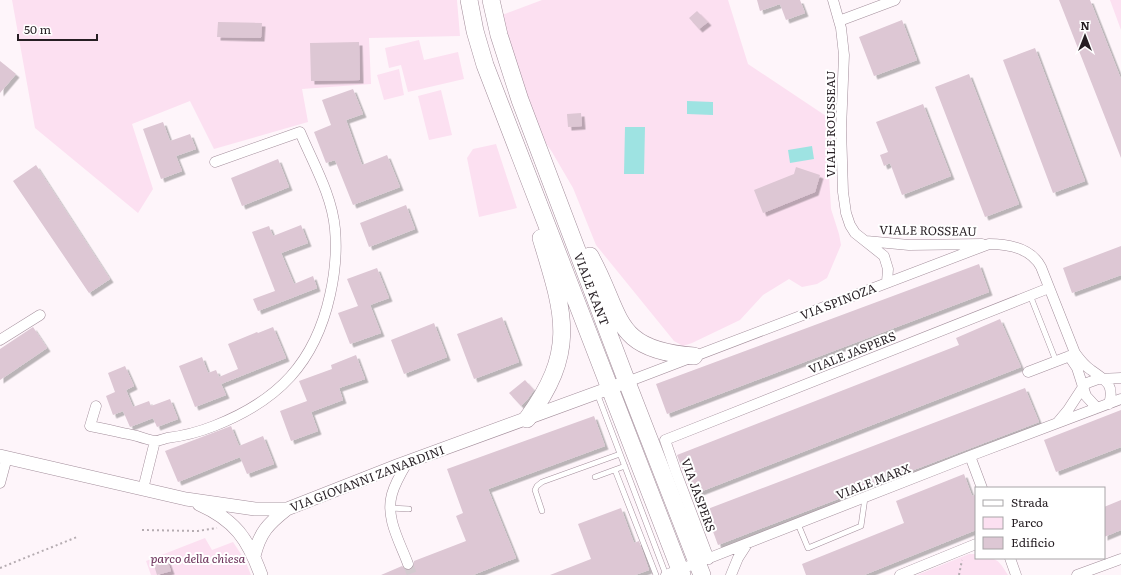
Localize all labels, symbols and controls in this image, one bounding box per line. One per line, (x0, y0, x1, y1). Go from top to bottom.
scale bar (18, 16, 97, 42)
north arrow (1065, 16, 1105, 56)
text: N (1080, 17, 1090, 33)
text: 50 m (24, 20, 51, 38)
street label: VIALE ROUSSEAU (821, 70, 839, 178)
street label: VIALE ROSSEAU (879, 220, 977, 240)
street label: VIALE KANT (570, 250, 614, 328)
street label: VIA SPINOZA (797, 278, 879, 324)
street label: VIALE JASPERS (806, 326, 898, 378)
street label: VIA GIOVANNI ZANARDINI (287, 440, 447, 516)
street label: VIA JASPERS (677, 456, 721, 534)
street label: VIALE MARX (833, 458, 913, 503)
legend (975, 487, 1105, 559)
text: Strada (1011, 493, 1049, 511)
text: Parco (1011, 513, 1043, 531)
text: Edificio (1011, 533, 1055, 551)
park label: parco della chiesa (151, 549, 246, 567)

